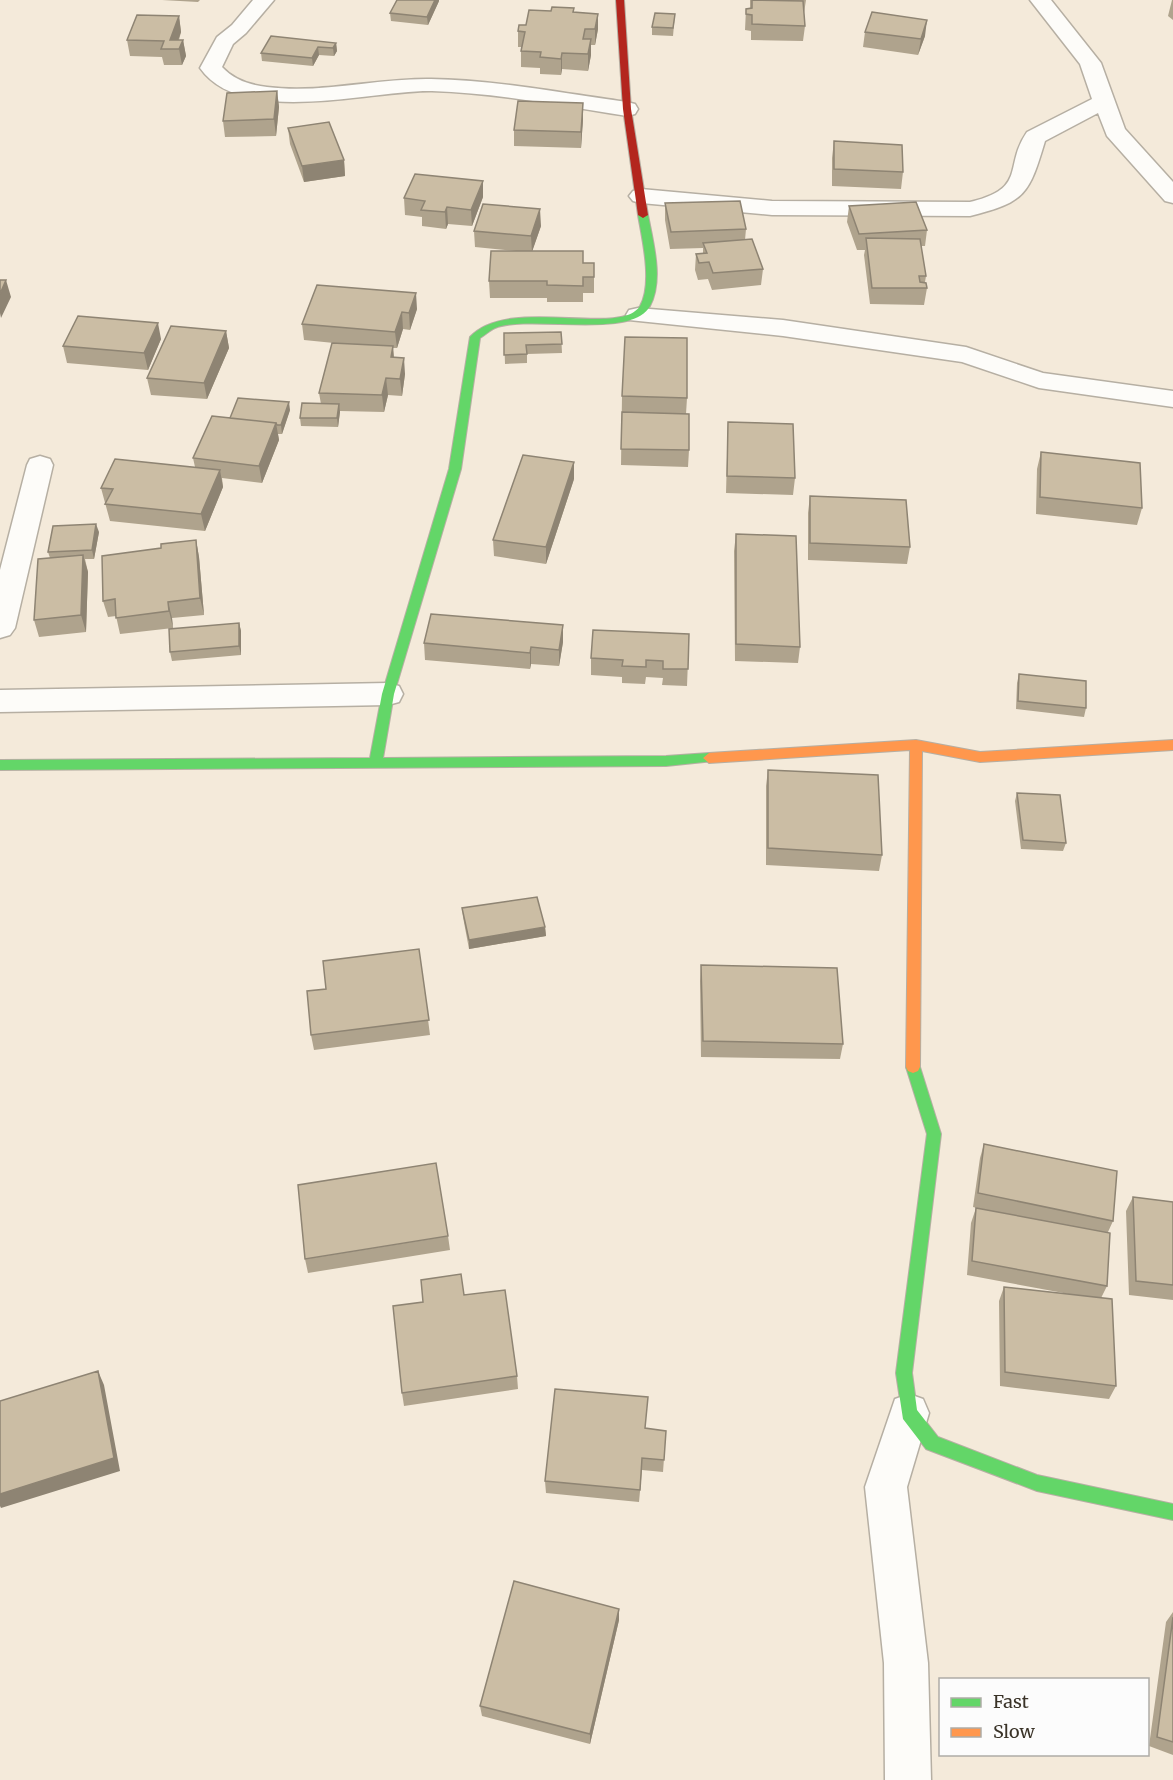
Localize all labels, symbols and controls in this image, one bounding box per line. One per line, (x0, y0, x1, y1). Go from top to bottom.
legend (939, 1678, 1149, 1756)
text: Fast (993, 1690, 1029, 1713)
text: Slow (993, 1720, 1036, 1743)

